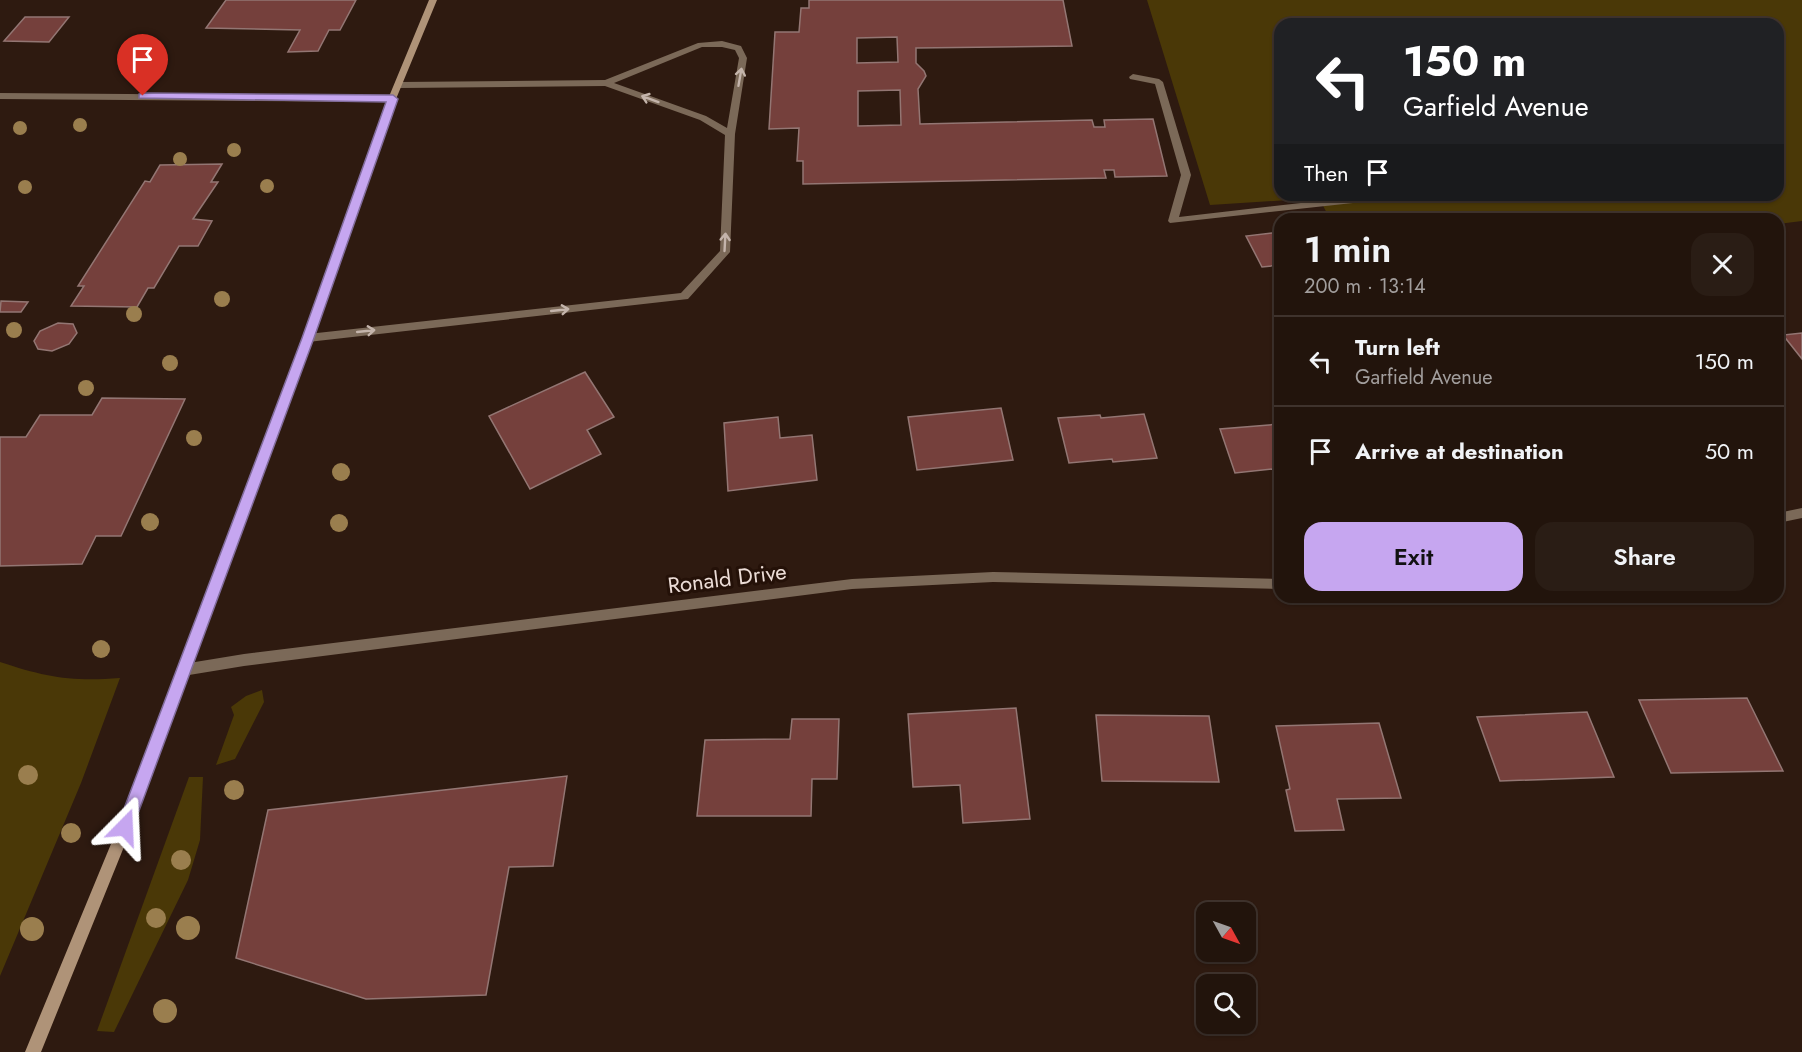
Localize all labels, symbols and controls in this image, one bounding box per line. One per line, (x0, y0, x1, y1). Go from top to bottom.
text: 150 m (1403, 31, 1526, 92)
pin (117, 34, 168, 96)
icon: left (1304, 42, 1382, 120)
icon: arrive (126, 43, 159, 76)
one-way arrow (735, 68, 746, 87)
text: Garfield Avenue (1403, 87, 1589, 126)
one-way arrow (642, 93, 660, 104)
icon: arrive (1361, 156, 1394, 189)
text: Then (1304, 157, 1349, 189)
text: 1 min (1304, 223, 1391, 275)
one-way arrow (719, 233, 730, 253)
button: close (1691, 233, 1754, 296)
text: 200 m · 13:14 (1304, 272, 1426, 301)
one-way arrow (549, 304, 569, 315)
one-way arrow (355, 326, 375, 337)
text: Turn left (1355, 331, 1440, 363)
icon: left (1304, 345, 1337, 378)
text: 150 m (1695, 345, 1754, 377)
text: Garfield Avenue (1355, 363, 1493, 392)
icon: arrive (1304, 435, 1337, 468)
text: Arrive at destination (1355, 435, 1564, 467)
text: 50 m (1705, 435, 1754, 467)
button: Exit (1304, 522, 1523, 591)
button: Share (1535, 522, 1754, 591)
street label: Ronald Drive (666, 555, 788, 601)
position arrow (93, 795, 157, 859)
north arrow (1196, 902, 1256, 962)
map controls (1196, 902, 1256, 1034)
button: search (1196, 974, 1256, 1034)

